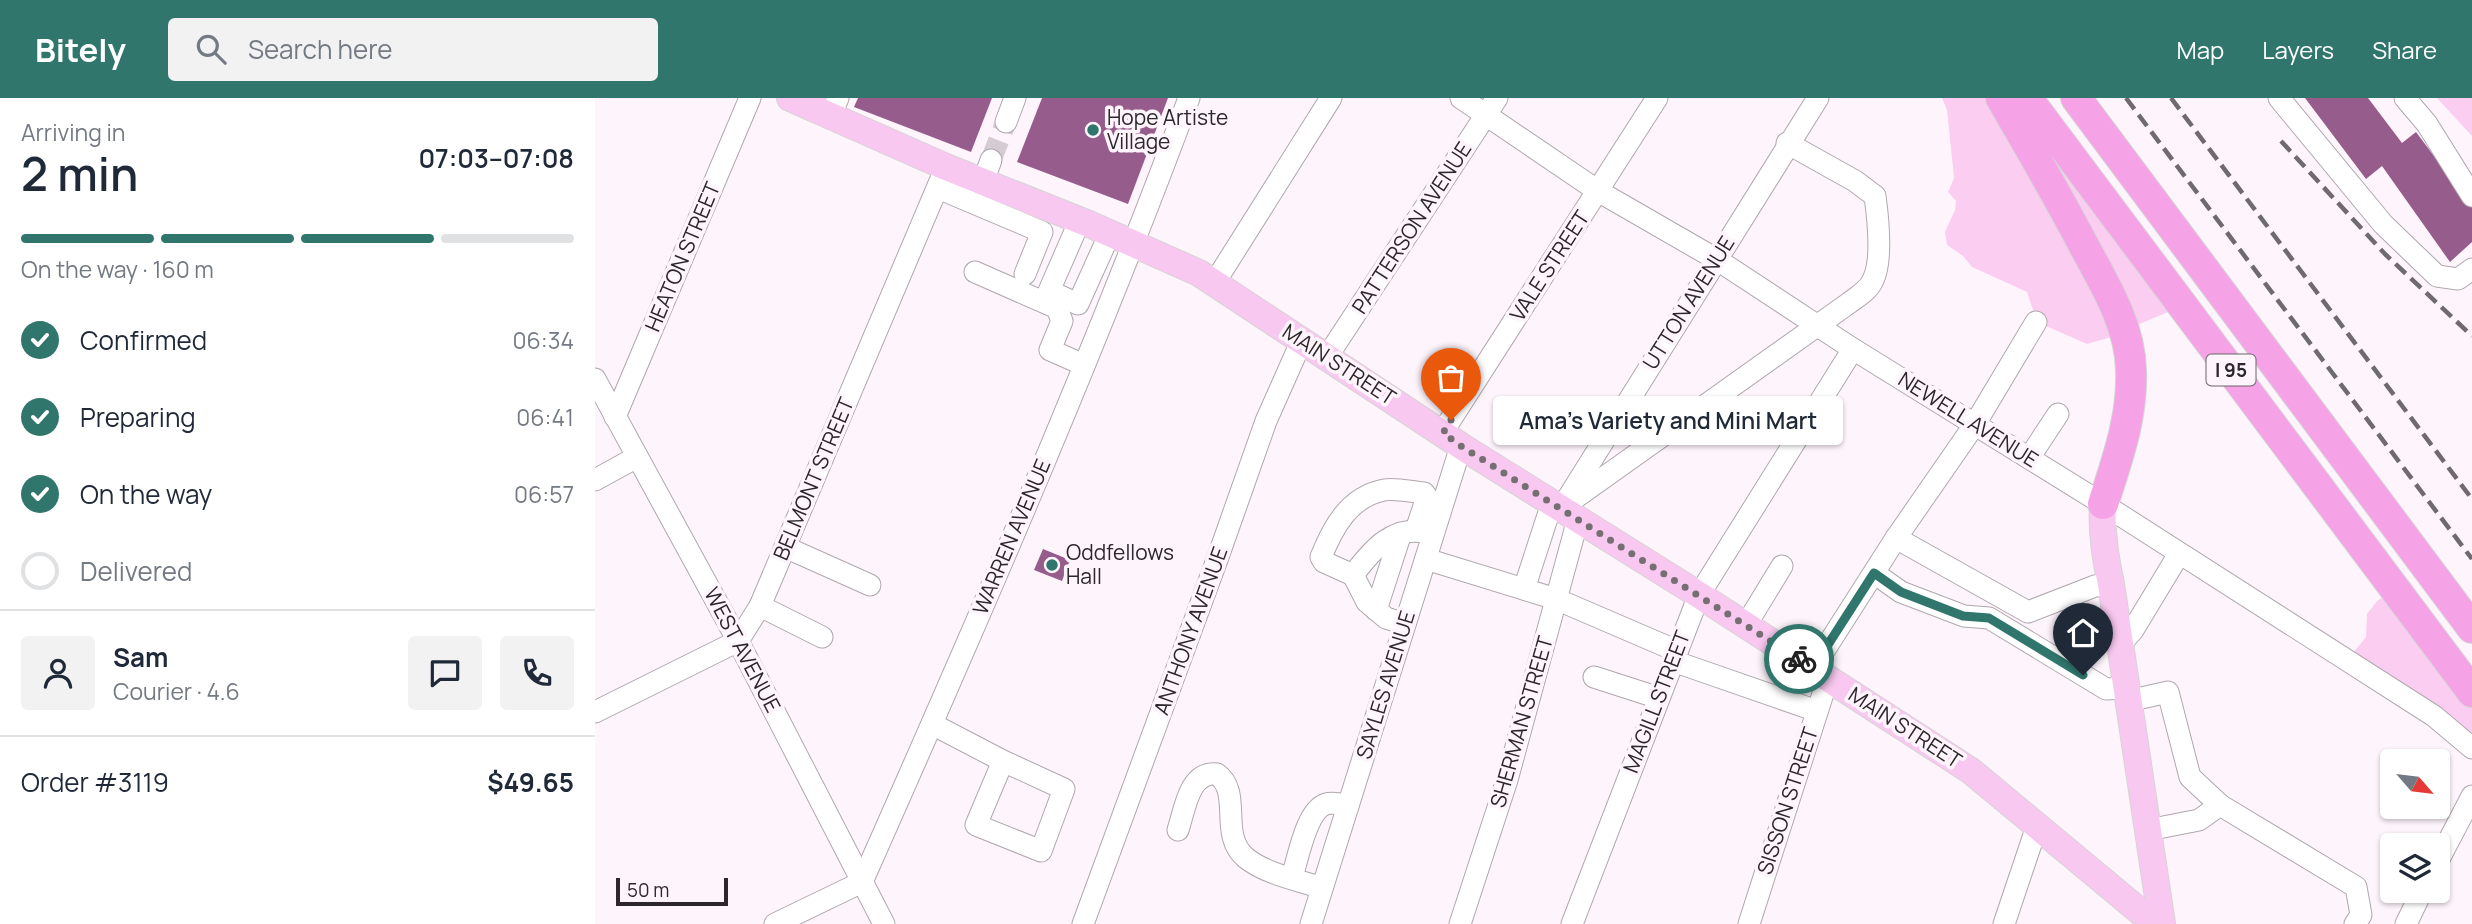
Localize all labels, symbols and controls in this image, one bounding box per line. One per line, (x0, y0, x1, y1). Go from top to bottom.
search box (168, 18, 658, 81)
text: Bitely (35, 27, 126, 72)
icon: search (192, 30, 230, 68)
text: Search here (248, 31, 393, 67)
text: Map (2177, 33, 2224, 66)
text: Layers (2262, 33, 2334, 66)
text: Share (2372, 33, 2437, 66)
place label: Hope Artiste Village (1107, 103, 1228, 155)
text: Arriving in (21, 116, 126, 148)
marker: Hope Artiste Village (1085, 122, 1101, 138)
street label: PATTERSON AVENUE (1345, 136, 1477, 319)
text: 07:03–07:08 (418, 140, 574, 176)
text: 2 min (21, 142, 138, 205)
street label: HEATON STREET (638, 177, 726, 336)
street label: VALE STREET (1503, 204, 1596, 326)
street label: UTTON AVENUE (1636, 230, 1740, 375)
text: On the way · 160 m (21, 253, 214, 285)
street label: MAIN STREET (1278, 317, 1402, 411)
icon: check (21, 321, 59, 359)
text: Confirmed (80, 322, 207, 358)
text: 06:34 (513, 324, 574, 356)
pin (1421, 348, 1481, 420)
road number: I 95 (2207, 354, 2255, 386)
icon: bag (1432, 359, 1470, 397)
street label: NEWELL AVENUE (1893, 365, 2044, 473)
street label: BELMONT STREET (766, 393, 860, 564)
callout: Ama's Variety and Mini Mart (1493, 396, 1843, 444)
icon: check (21, 398, 59, 436)
text: Preparing (80, 399, 196, 435)
text: 06:41 (516, 401, 574, 433)
text: Ama's Variety and Mini Mart (1519, 404, 1817, 436)
street label: WARREN AVENUE (966, 455, 1056, 619)
icon: check (21, 475, 59, 513)
text: On the way (80, 476, 212, 512)
text: 06:57 (514, 478, 574, 510)
place label: Oddfellows Hall (1066, 538, 1174, 590)
street label: ANTHONY AVENUE (1147, 543, 1233, 718)
text: Delivered (80, 553, 192, 589)
marker: Oddfellows Hall (1044, 557, 1060, 573)
street label: WEST AVENUE (698, 582, 788, 717)
pin (2053, 603, 2113, 675)
street label: SAYLES AVENUE (1349, 607, 1421, 762)
icon: home (2064, 614, 2102, 652)
courier (1764, 624, 1834, 694)
street label: MAGILL STREET (1616, 626, 1696, 777)
street label: SHERMAN STREET (1483, 632, 1559, 811)
button: person (21, 636, 95, 710)
button: chat (408, 636, 482, 710)
button: phone (500, 636, 574, 710)
text: Sam (113, 639, 168, 675)
icon: bike (1780, 640, 1818, 678)
text: Courier · 4.6 (113, 675, 240, 707)
street label: MAIN STREET (1844, 680, 1968, 774)
street label: SISSON STREET (1750, 723, 1824, 878)
north arrow (2380, 749, 2450, 819)
map controls (2380, 749, 2450, 903)
text: Order #3119 (21, 764, 169, 800)
text: $49.65 (487, 764, 574, 800)
button: layers (2380, 833, 2450, 903)
scale bar (616, 875, 728, 907)
text: 50 m (627, 877, 669, 903)

